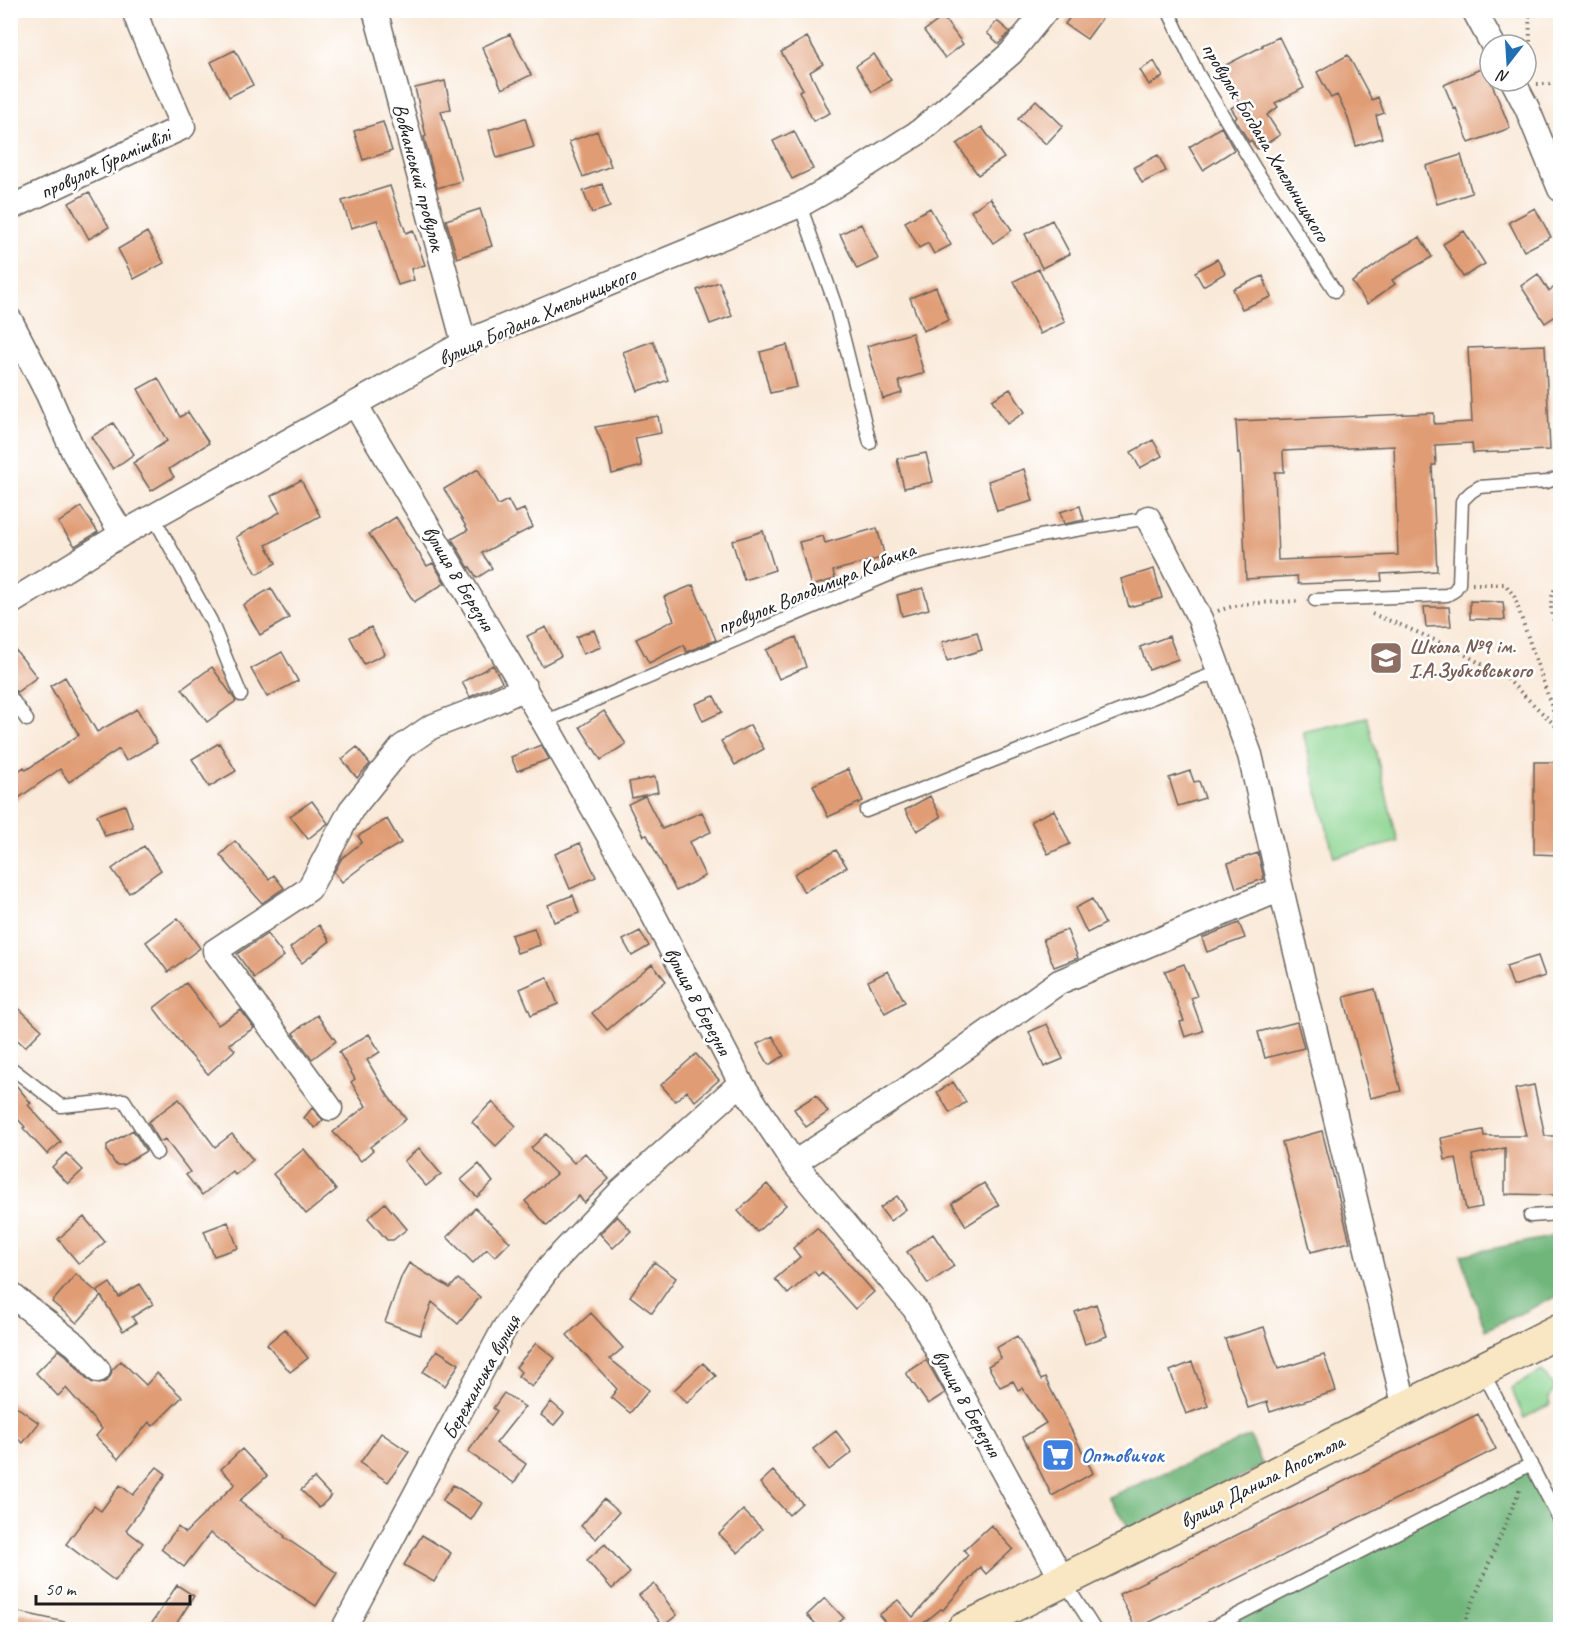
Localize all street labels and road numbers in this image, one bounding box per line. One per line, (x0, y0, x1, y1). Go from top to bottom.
street label: провулок Богдана Хмельницького (1196, 38, 1337, 248)
street label: Вовчанський провулок (387, 101, 452, 256)
street label: провулок Гурамішвілі (36, 120, 177, 205)
street label: вулиця Богдана Хмельницького (434, 260, 641, 371)
street label: вулиця 8 Березня (417, 520, 502, 637)
street label: провулок Володимира Кабачка (713, 536, 920, 640)
street label: вулиця 8 Березня (659, 942, 738, 1061)
street label: Бережанська вулиця (436, 1309, 527, 1444)
street label: вулиця 8 Березня (927, 1345, 1008, 1463)
street label: вулиця Данила Апостола (1175, 1427, 1351, 1534)

